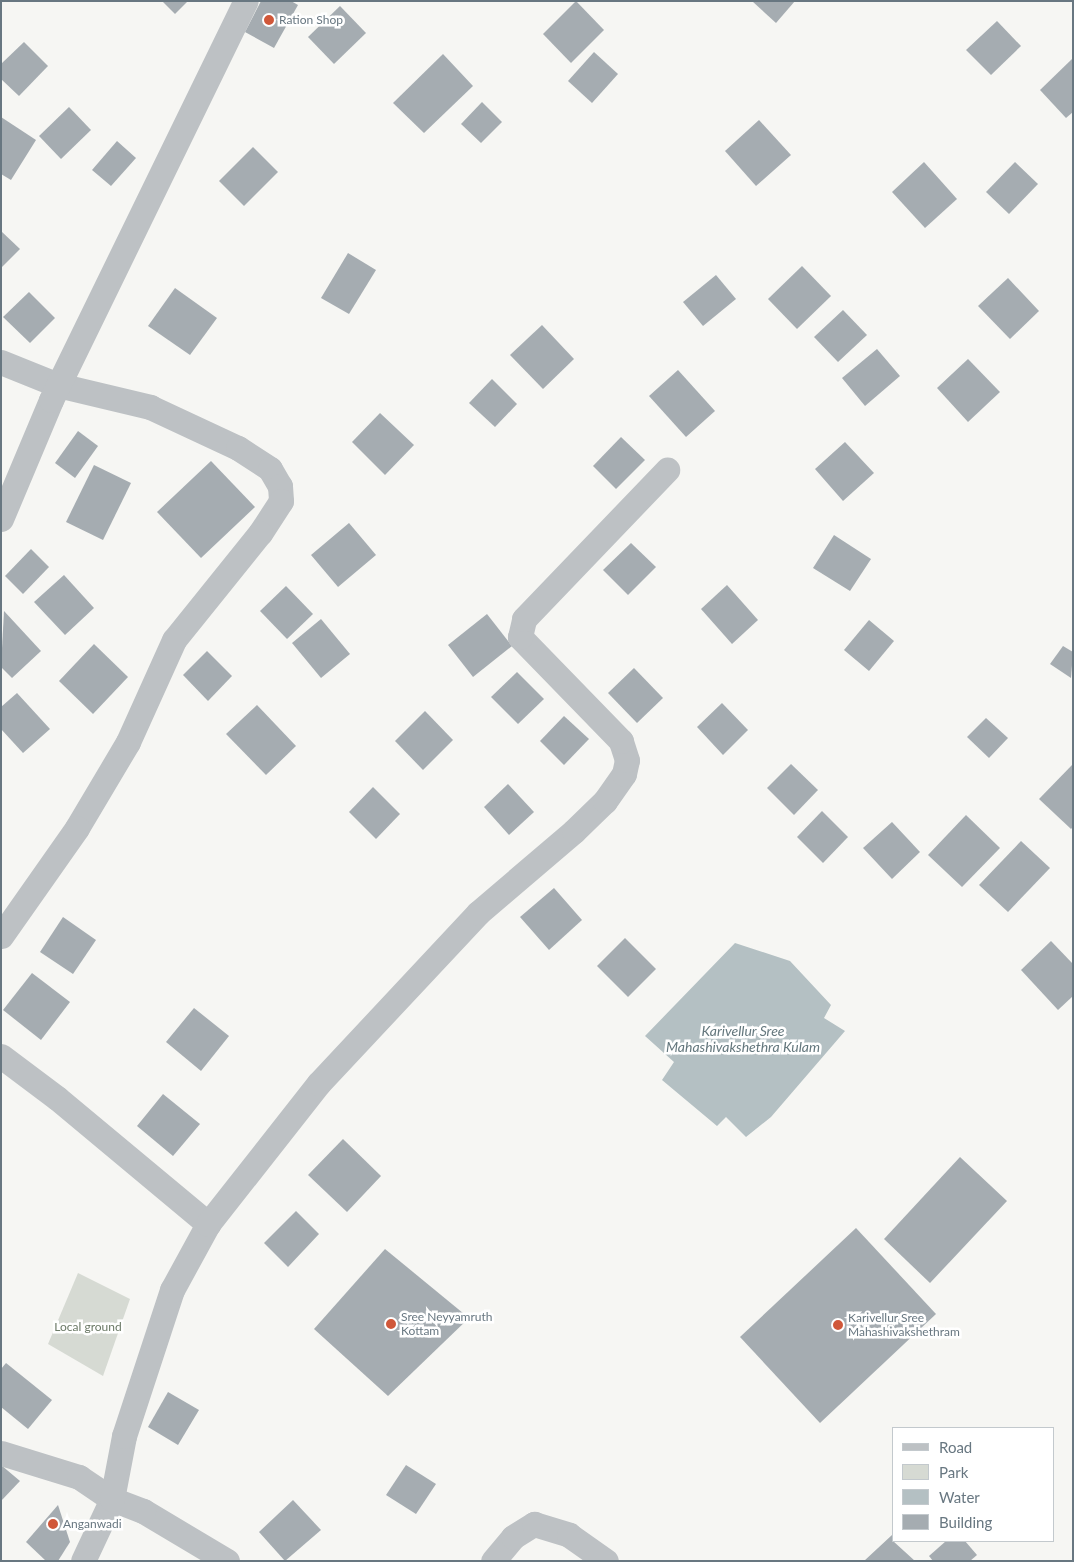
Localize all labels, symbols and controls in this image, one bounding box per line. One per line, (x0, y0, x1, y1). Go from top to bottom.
place label: Ration Shop (279, 13, 343, 27)
marker: Ration Shop (263, 14, 275, 26)
water label: Karivellur Sree Mahashivakshethra Kulam (666, 1023, 820, 1056)
place label: Sree Neyyamruth Kottam (401, 1310, 493, 1338)
place label: Karivellur Sree Mahashivakshethram (848, 1311, 960, 1339)
marker: Sree Neyyamruth Kottam (385, 1318, 397, 1330)
marker: Karivellur Sree Mahashivakshethram (832, 1319, 844, 1331)
park label: Local ground (54, 1320, 122, 1334)
legend (892, 1427, 1054, 1542)
text: Road (939, 1438, 972, 1456)
text: Park (939, 1463, 968, 1481)
text: Water (939, 1488, 980, 1506)
text: Building (939, 1513, 992, 1531)
place label: Anganwadi (63, 1517, 122, 1531)
marker: Anganwadi (47, 1518, 59, 1530)

